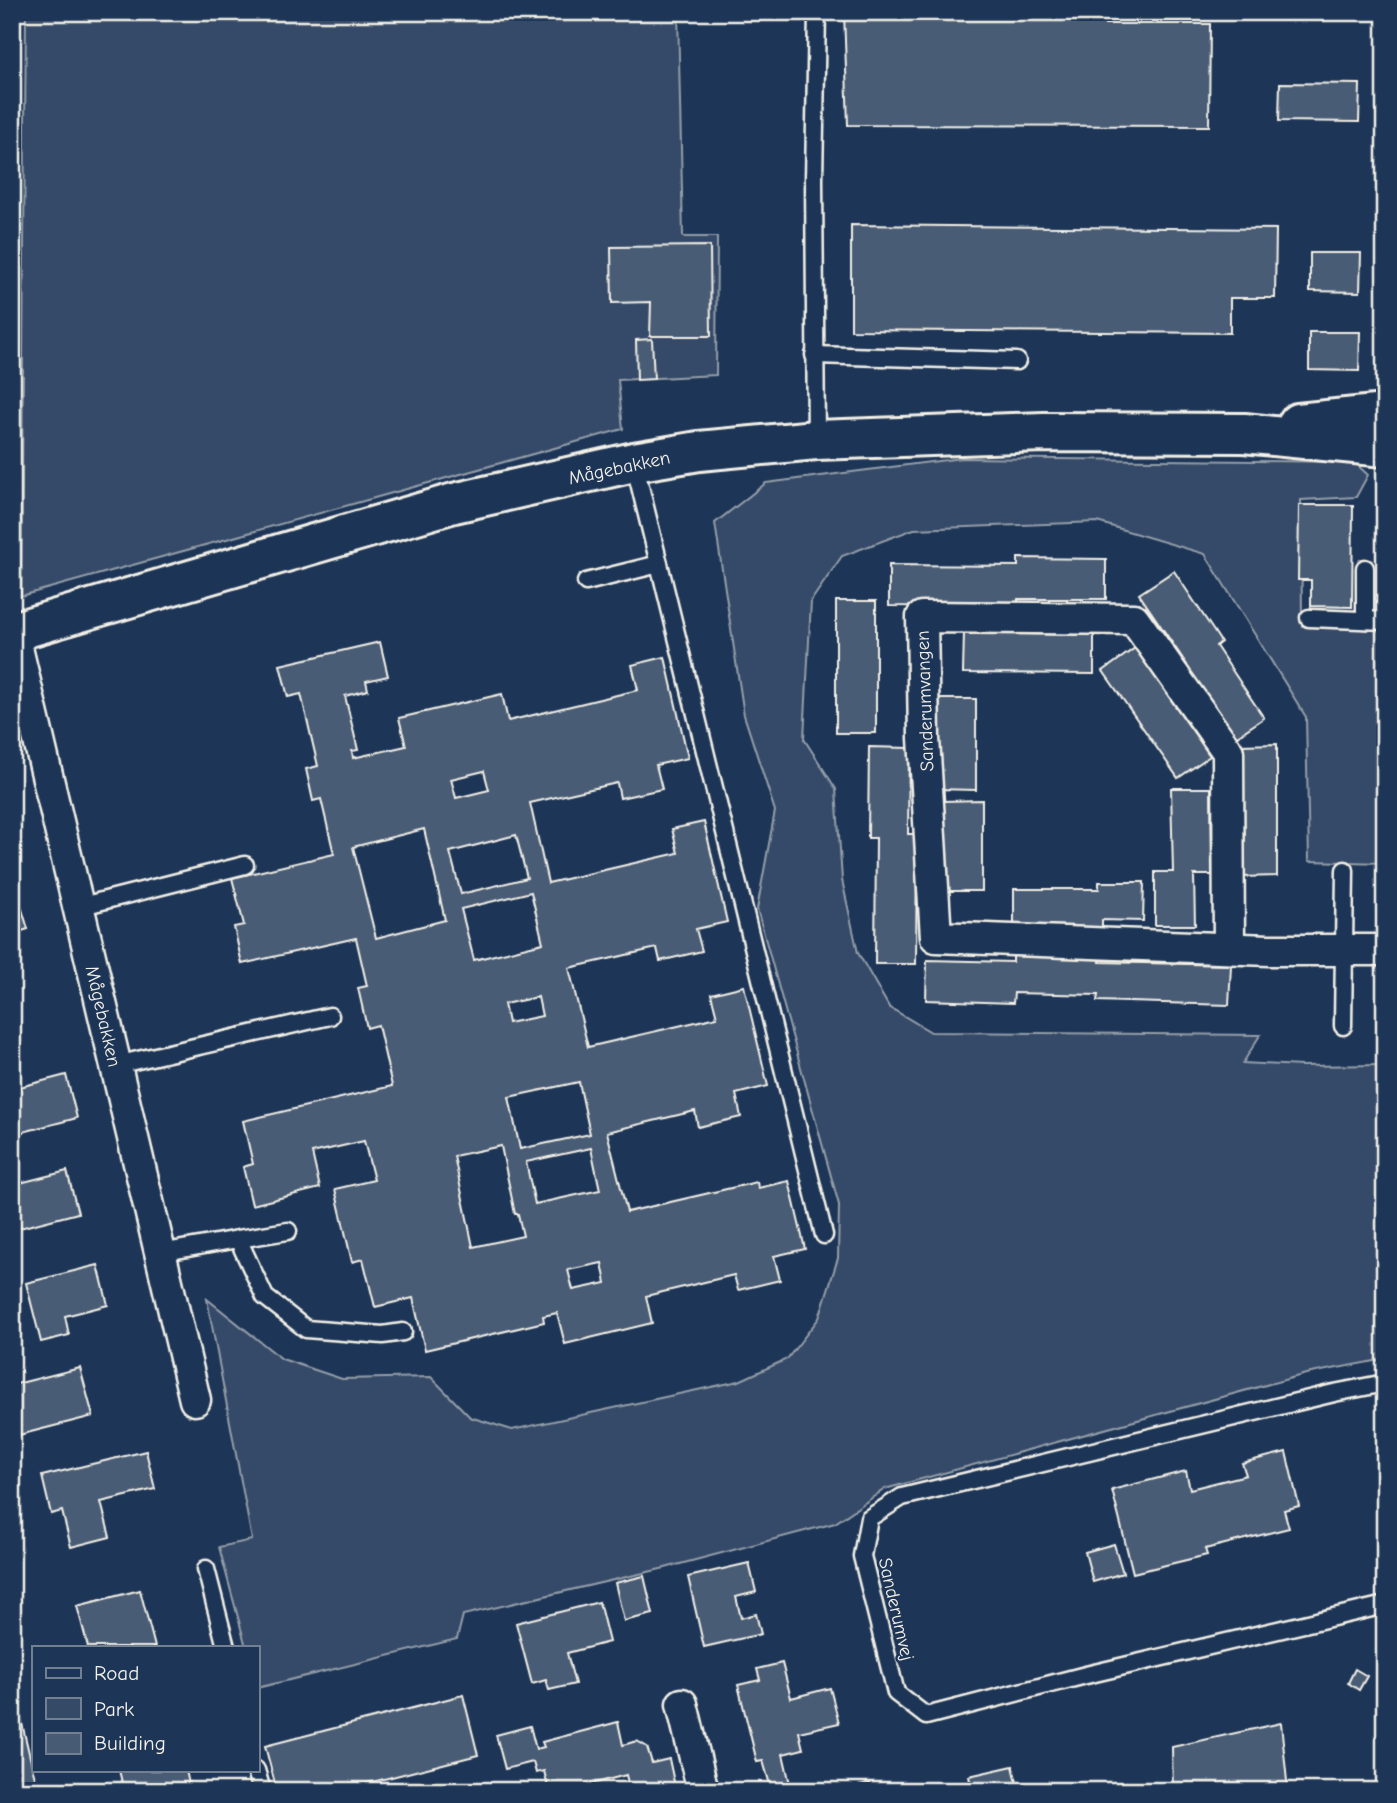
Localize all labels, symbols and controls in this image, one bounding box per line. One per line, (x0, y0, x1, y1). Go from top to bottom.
street label: Mågebakken (566, 446, 672, 489)
street label: Sanderumvangen (912, 630, 938, 772)
street label: Mågebakken (81, 963, 125, 1069)
street label: Sanderumvej (874, 1556, 919, 1663)
legend (32, 1646, 259, 1772)
text: Road (94, 1661, 139, 1685)
text: Park (94, 1697, 134, 1721)
text: Building (94, 1731, 166, 1755)

